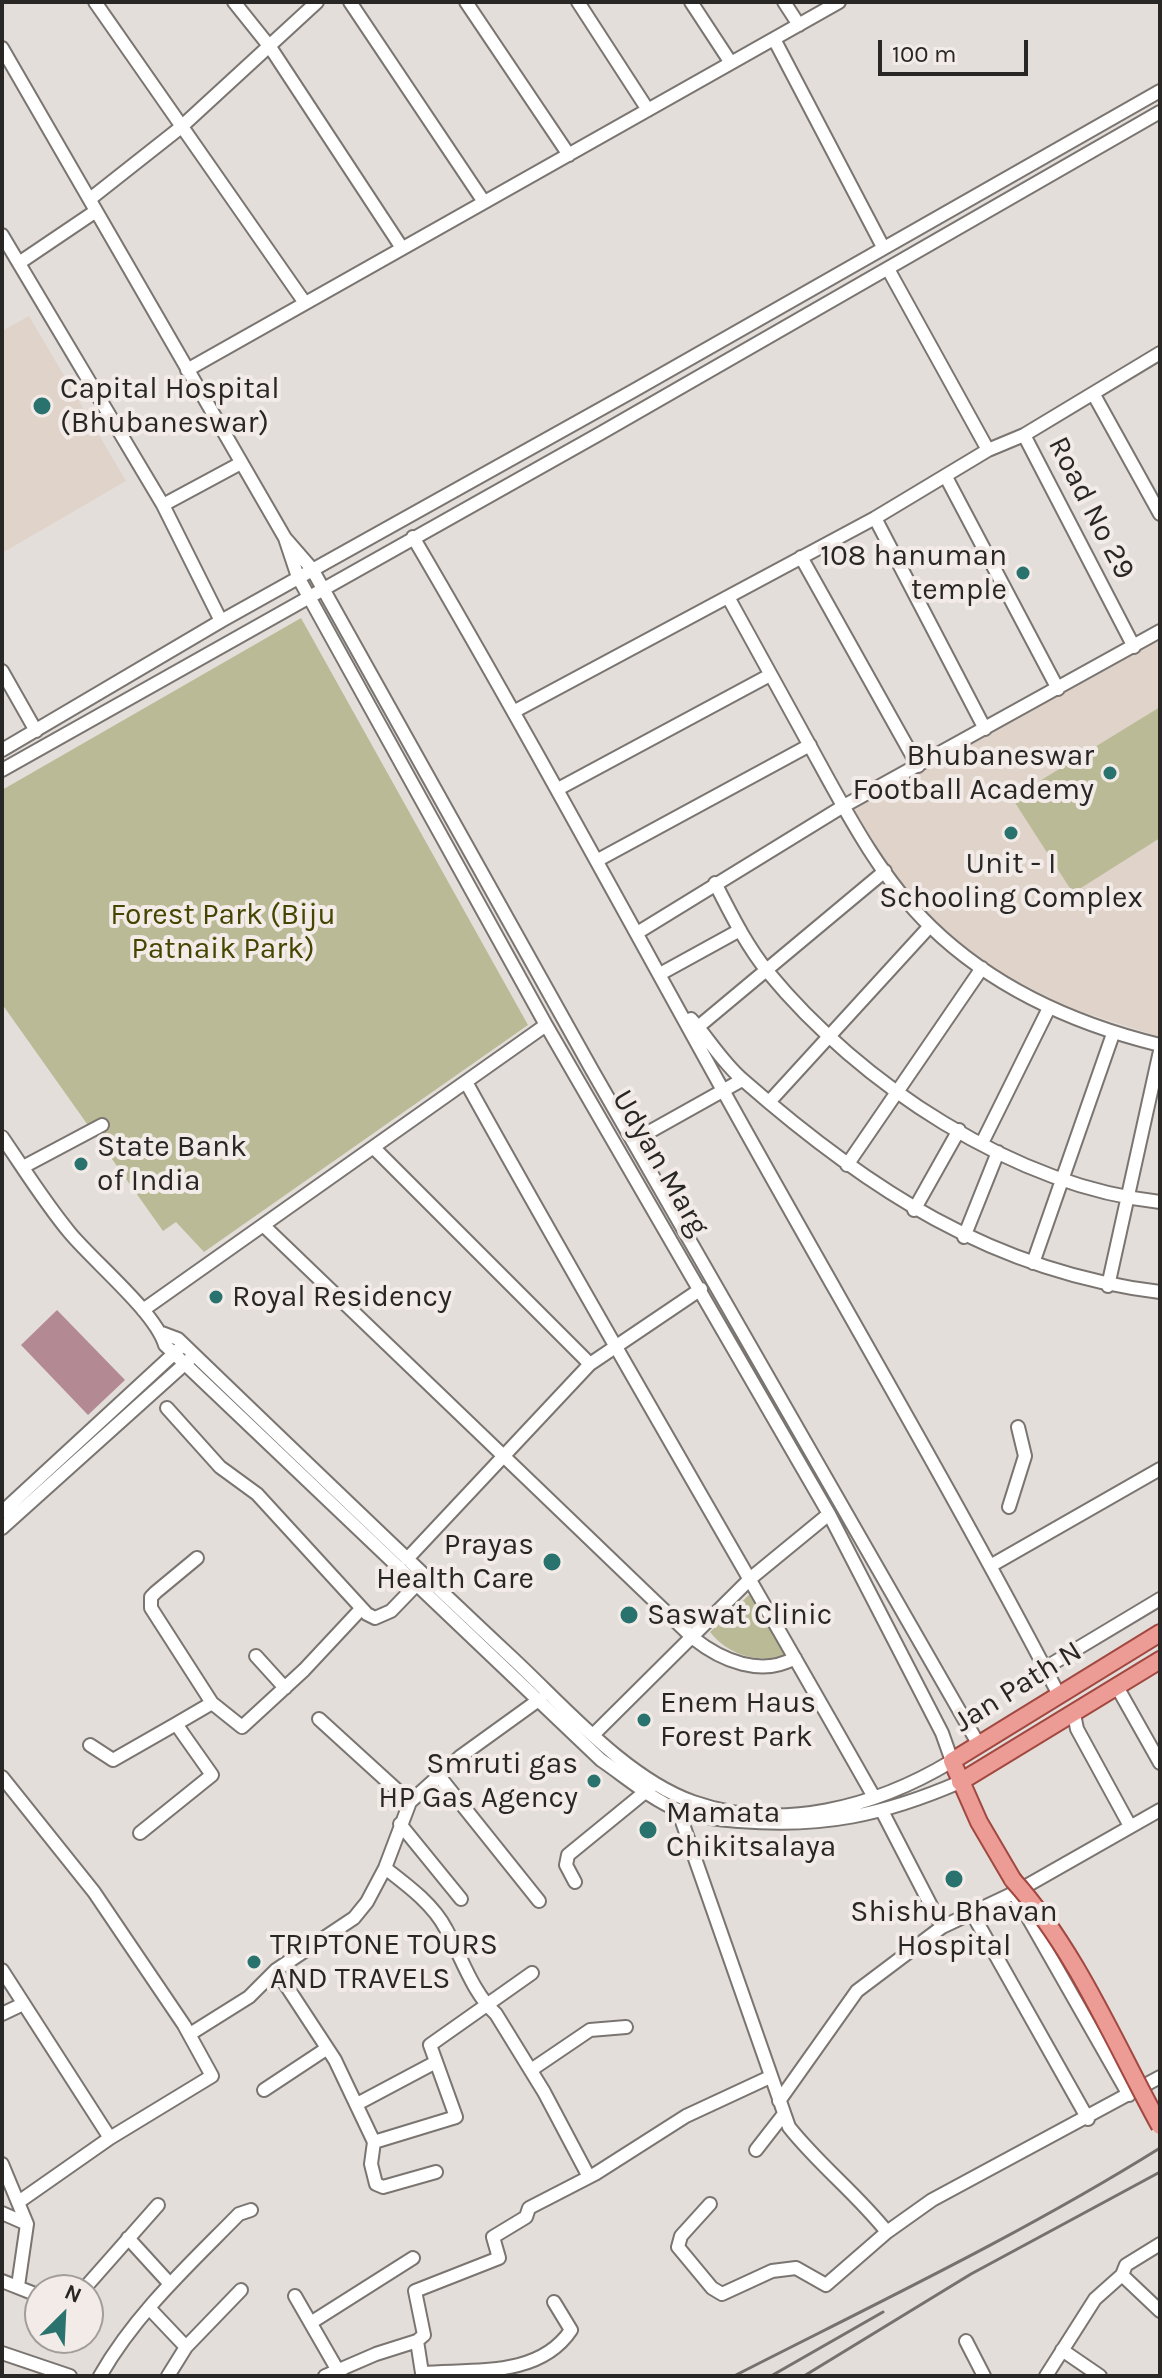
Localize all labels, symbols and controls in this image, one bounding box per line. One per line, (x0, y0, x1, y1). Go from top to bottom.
scale bar (882, 24, 1032, 74)
text: 100 m (892, 40, 957, 68)
place label: Capital Hospital (Bhubaneswar) (60, 371, 280, 442)
marker: Capital Hospital (Bhubaneswar) (31, 395, 53, 417)
street label: Road No 29 (1040, 431, 1142, 585)
place label: 108 hanuman temple (820, 538, 1007, 608)
marker: 108 hanuman temple (1014, 564, 1032, 582)
place label: Bhubaneswar Football Academy (852, 738, 1094, 808)
marker: Bhubaneswar Football Academy (1101, 764, 1119, 782)
marker: Unit - I Schooling Complex (1002, 824, 1020, 842)
place label: Unit - I Schooling Complex (879, 846, 1143, 916)
park label: Forest Park (Biju Patnaik Park) (110, 897, 336, 968)
street label: Udyan Marg (604, 1084, 716, 1242)
place label: State Bank of India (97, 1129, 247, 1200)
marker: State Bank of India (72, 1155, 90, 1173)
place label: Royal Residency (232, 1279, 452, 1315)
marker: Royal Residency (207, 1288, 225, 1306)
place label: Prayas Health Care (376, 1527, 534, 1598)
marker: Prayas Health Care (541, 1551, 563, 1573)
place label: Saswat Clinic (647, 1597, 832, 1633)
marker: Saswat Clinic (618, 1604, 640, 1626)
street label: Jan Path N (947, 1634, 1089, 1740)
place label: Enem Haus Forest Park (660, 1685, 816, 1756)
marker: Enem Haus Forest Park (635, 1711, 653, 1729)
place label: Smruti gas HP Gas Agency (378, 1746, 578, 1816)
marker: Smruti gas HP Gas Agency (585, 1772, 603, 1790)
place label: Mamata Chikitsalaya (666, 1795, 836, 1866)
marker: Mamata Chikitsalaya (637, 1819, 659, 1841)
marker: Shishu Bhavan Hospital (943, 1868, 965, 1890)
place label: Shishu Bhavan Hospital (850, 1894, 1058, 1964)
place label: TRIPTONE TOURS AND TRAVELS (270, 1927, 498, 1998)
marker: TRIPTONE TOURS AND TRAVELS (245, 1953, 263, 1971)
north arrow (24, 2274, 104, 2354)
text: N (60, 2279, 85, 2309)

